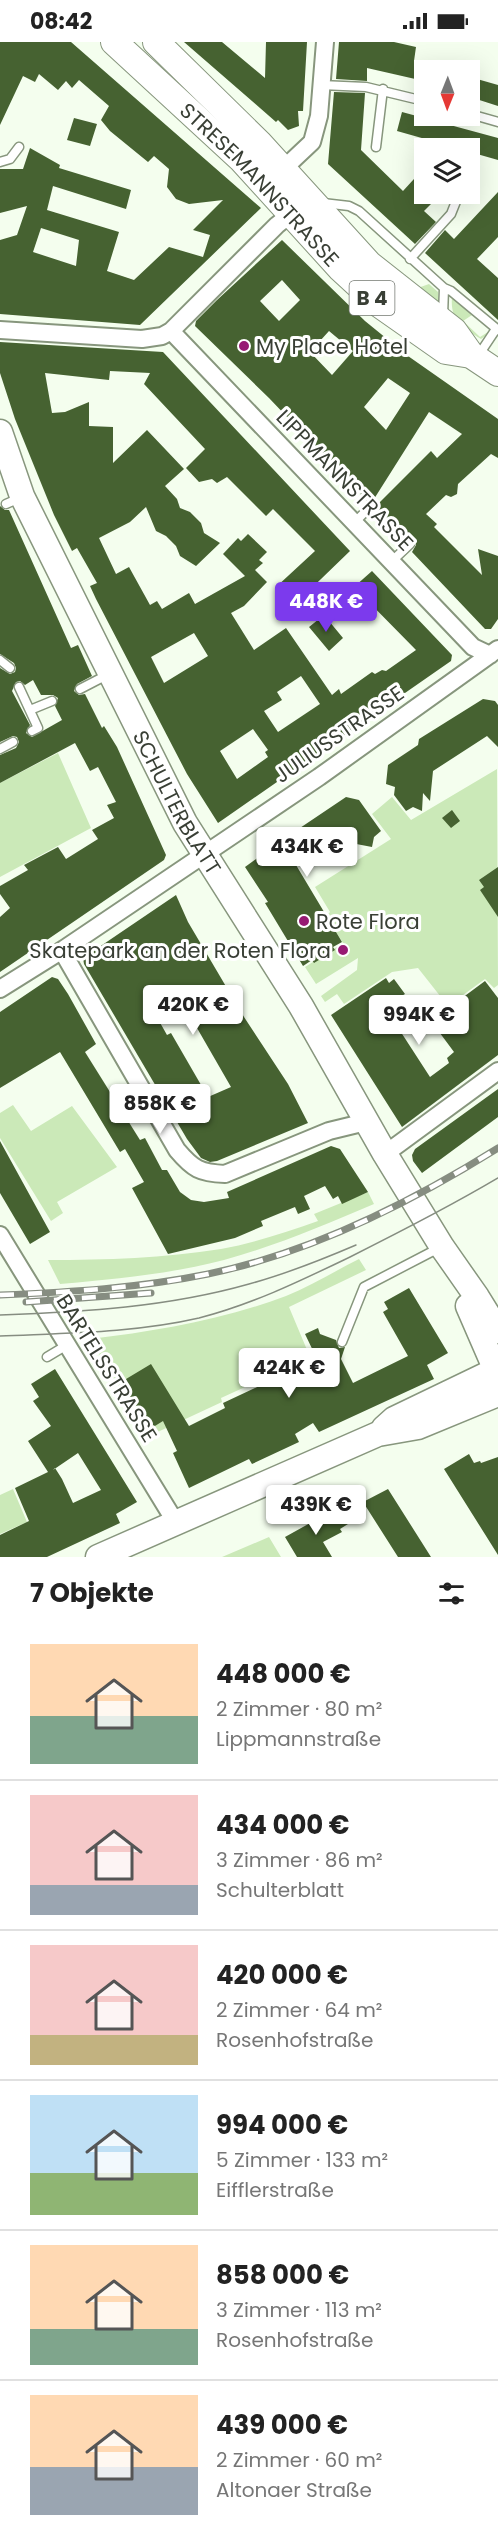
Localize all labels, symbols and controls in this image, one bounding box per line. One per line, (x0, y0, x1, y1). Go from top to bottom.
text: 08:42 (30, 6, 92, 37)
north arrow (414, 60, 480, 126)
map controls (414, 60, 480, 204)
street label: STRESEMANNSTRASSE (174, 96, 346, 273)
button: layers (414, 138, 480, 204)
road number: B 4 (350, 281, 394, 315)
place label: My Place Hotel (256, 332, 408, 361)
marker: My Place Hotel (237, 339, 251, 353)
street label: LIPPMANNSTRASSE (270, 403, 420, 557)
pin: 448K € (277, 582, 375, 633)
text: 448K € (289, 587, 363, 615)
street label: JULIUSSTRASSE (268, 679, 410, 789)
street label: SCHULTERBLATT (126, 725, 228, 880)
pin: 434K € (258, 827, 356, 878)
text: 434K € (270, 832, 344, 860)
place label: Rote Flora (316, 907, 420, 936)
marker: Rote Flora (297, 914, 311, 928)
place label: Skatepark an der Roten Flora (29, 936, 331, 965)
marker: Skatepark an der Roten Flora (336, 943, 350, 957)
pin: 420K € (144, 985, 242, 1036)
text: 420K € (157, 990, 229, 1018)
pin: 994K € (370, 995, 468, 1046)
text: 994K € (383, 1000, 455, 1028)
pin: 858K € (111, 1084, 209, 1135)
text: 858K € (123, 1089, 197, 1117)
street label: BARTELSSTRASSE (50, 1288, 164, 1448)
pin: 424K € (240, 1348, 338, 1399)
text: 424K € (253, 1353, 325, 1381)
pin: 439K € (267, 1485, 365, 1536)
text: 439K € (280, 1490, 352, 1518)
text: 7 Objekte (30, 1575, 154, 1611)
icon: filters (435, 1577, 468, 1610)
text: 448 000 € (216, 1656, 351, 1692)
icon: home (78, 1668, 150, 1740)
text: 2 Zimmer · 80 m² (216, 1695, 382, 1723)
text: Lippmannstraße (216, 1725, 381, 1753)
text: 434 000 € (216, 1807, 350, 1843)
icon: home (78, 1819, 150, 1891)
text: 3 Zimmer · 86 m² (216, 1846, 383, 1874)
text: Schulterblatt (216, 1876, 344, 1904)
text: 420 000 € (216, 1957, 348, 1993)
icon: home (78, 1969, 150, 2041)
text: 2 Zimmer · 64 m² (216, 1996, 382, 2024)
text: Rosenhofstraße (216, 2026, 374, 2054)
text: 994 000 € (216, 2107, 348, 2143)
icon: home (78, 2119, 150, 2191)
text: 5 Zimmer · 133 m² (216, 2146, 388, 2174)
text: Eifflerstraße (216, 2176, 334, 2204)
text: 858 000 € (216, 2257, 349, 2293)
icon: home (78, 2269, 150, 2341)
text: 3 Zimmer · 113 m² (216, 2296, 382, 2324)
text: Rosenhofstraße (216, 2326, 374, 2354)
text: 439 000 € (216, 2407, 348, 2443)
icon: home (78, 2419, 150, 2491)
text: 2 Zimmer · 60 m² (216, 2446, 382, 2474)
text: Altonaer Straße (216, 2476, 372, 2504)

